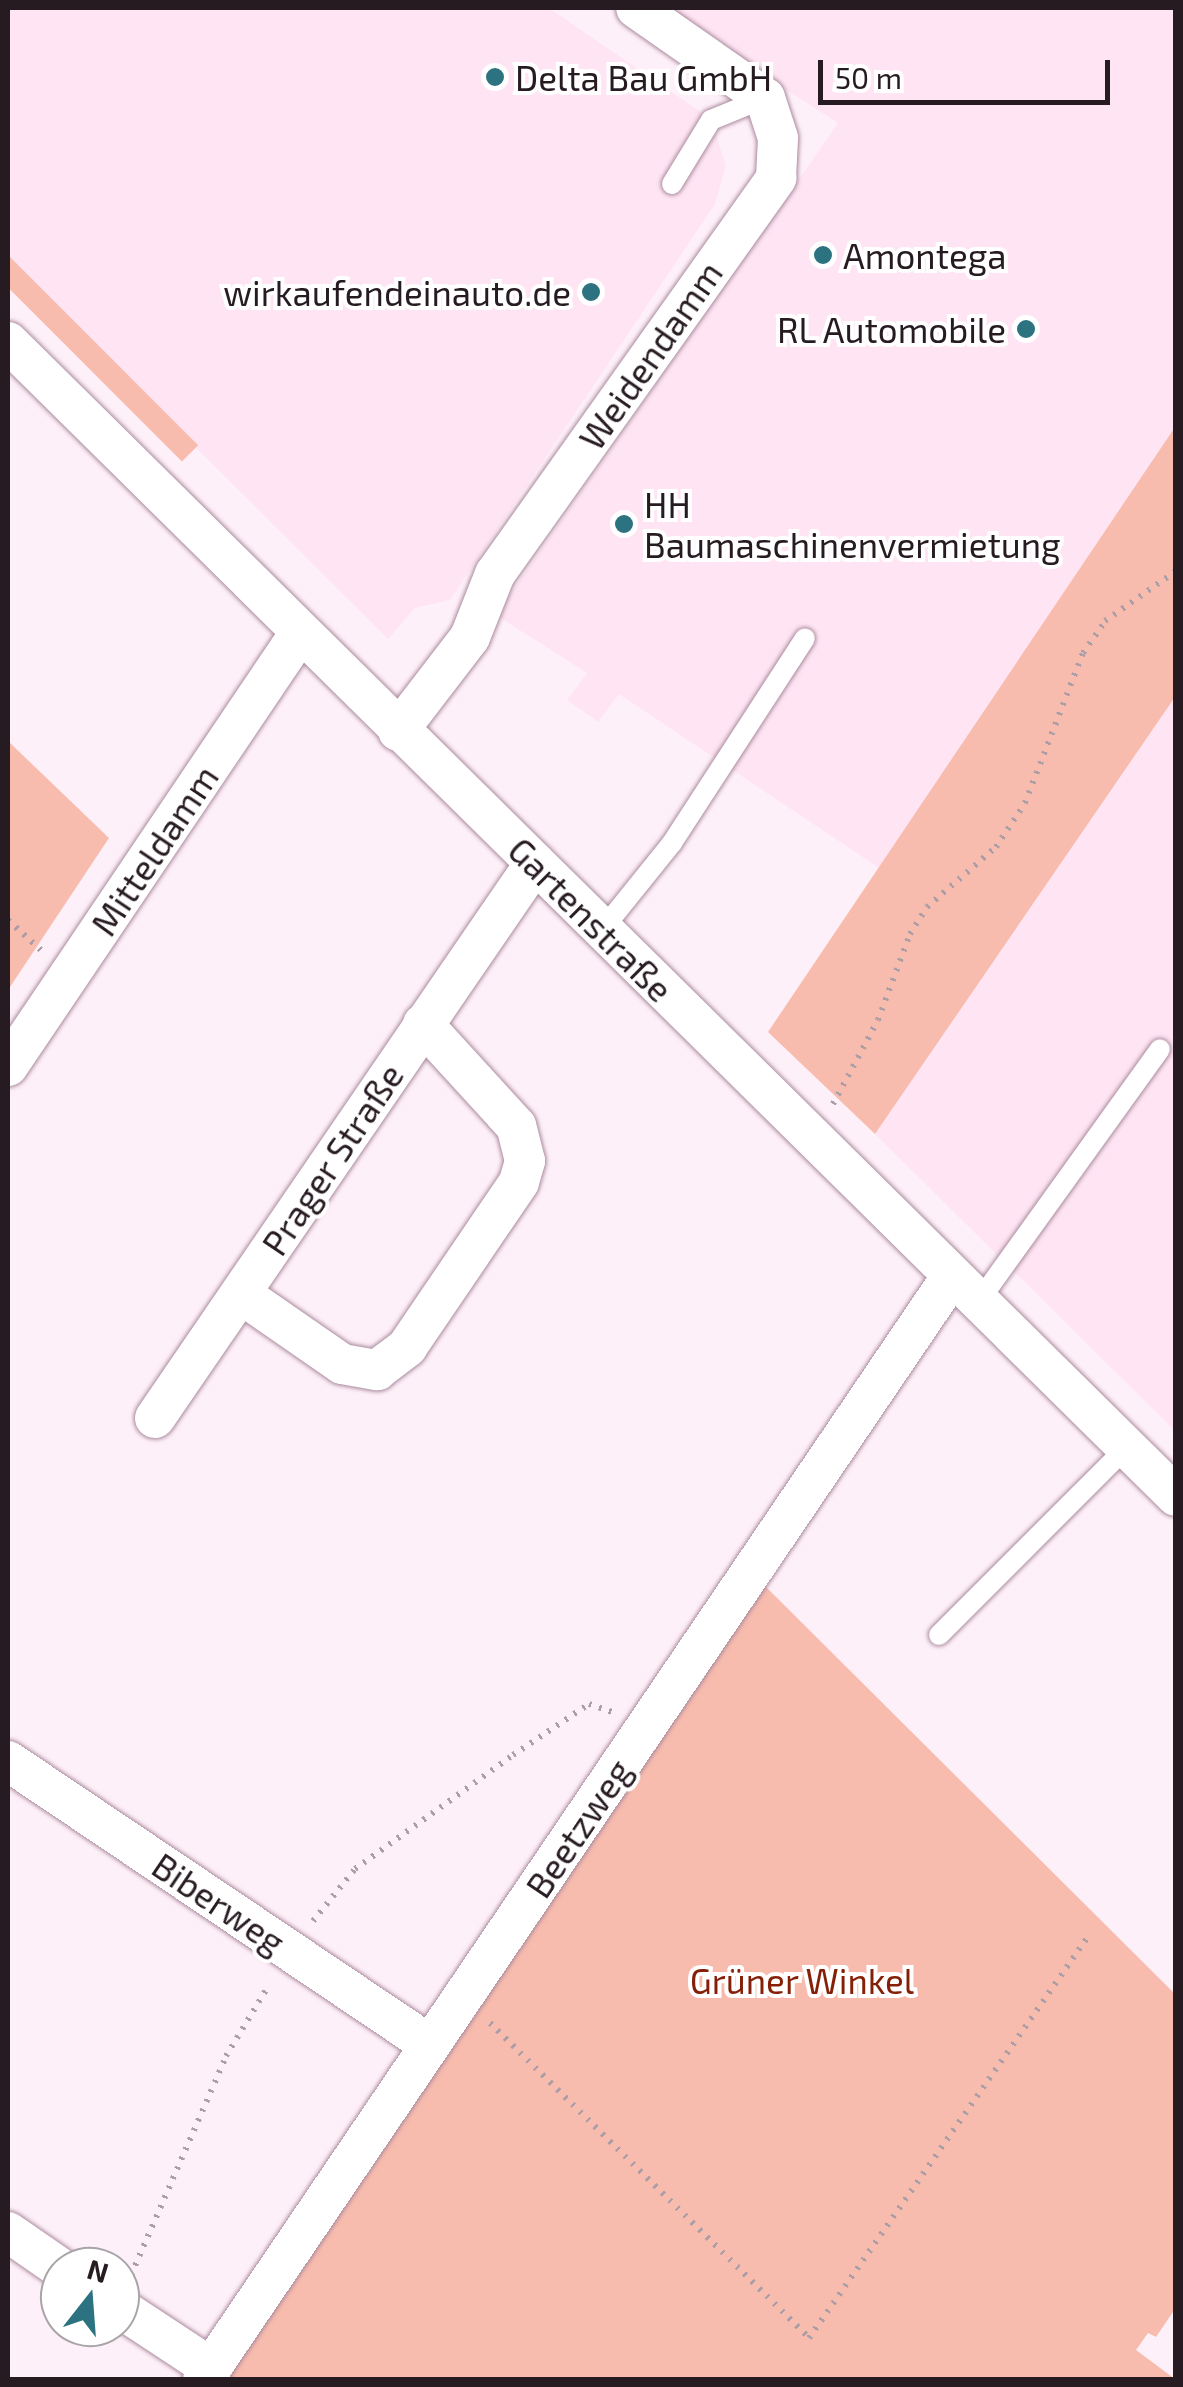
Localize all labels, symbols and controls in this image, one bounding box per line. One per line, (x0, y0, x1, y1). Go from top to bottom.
scale bar (823, 40, 1116, 102)
place label: Delta Bau GmbH (515, 56, 772, 98)
text: 50 m (835, 59, 902, 95)
marker: Delta Bau GmbH (484, 66, 506, 88)
place label: Amontega (843, 234, 1006, 276)
marker: Amontega (812, 244, 834, 266)
street label: Weidendamm (570, 253, 730, 457)
place label: wirkaufendeinauto.de (223, 271, 571, 313)
marker: wirkaufendeinauto.de (580, 281, 602, 303)
place label: RL Automobile (775, 308, 1006, 350)
marker: RL Automobile (1015, 318, 1037, 340)
place label: HH Baumaschinenvermietung (644, 483, 1061, 565)
marker: HH Baumaschinenvermietung (613, 513, 635, 535)
street label: Mitteldamm (82, 757, 226, 943)
street label: Gartenstraße (500, 828, 682, 1010)
street label: Prager Straße (252, 1055, 412, 1263)
street label: Beetzweg (517, 1751, 639, 1905)
street label: Biberweg (145, 1844, 293, 1962)
park label: Grüner Winkel (689, 1959, 915, 2001)
north arrow (40, 2247, 140, 2347)
text: N (84, 2251, 113, 2289)

